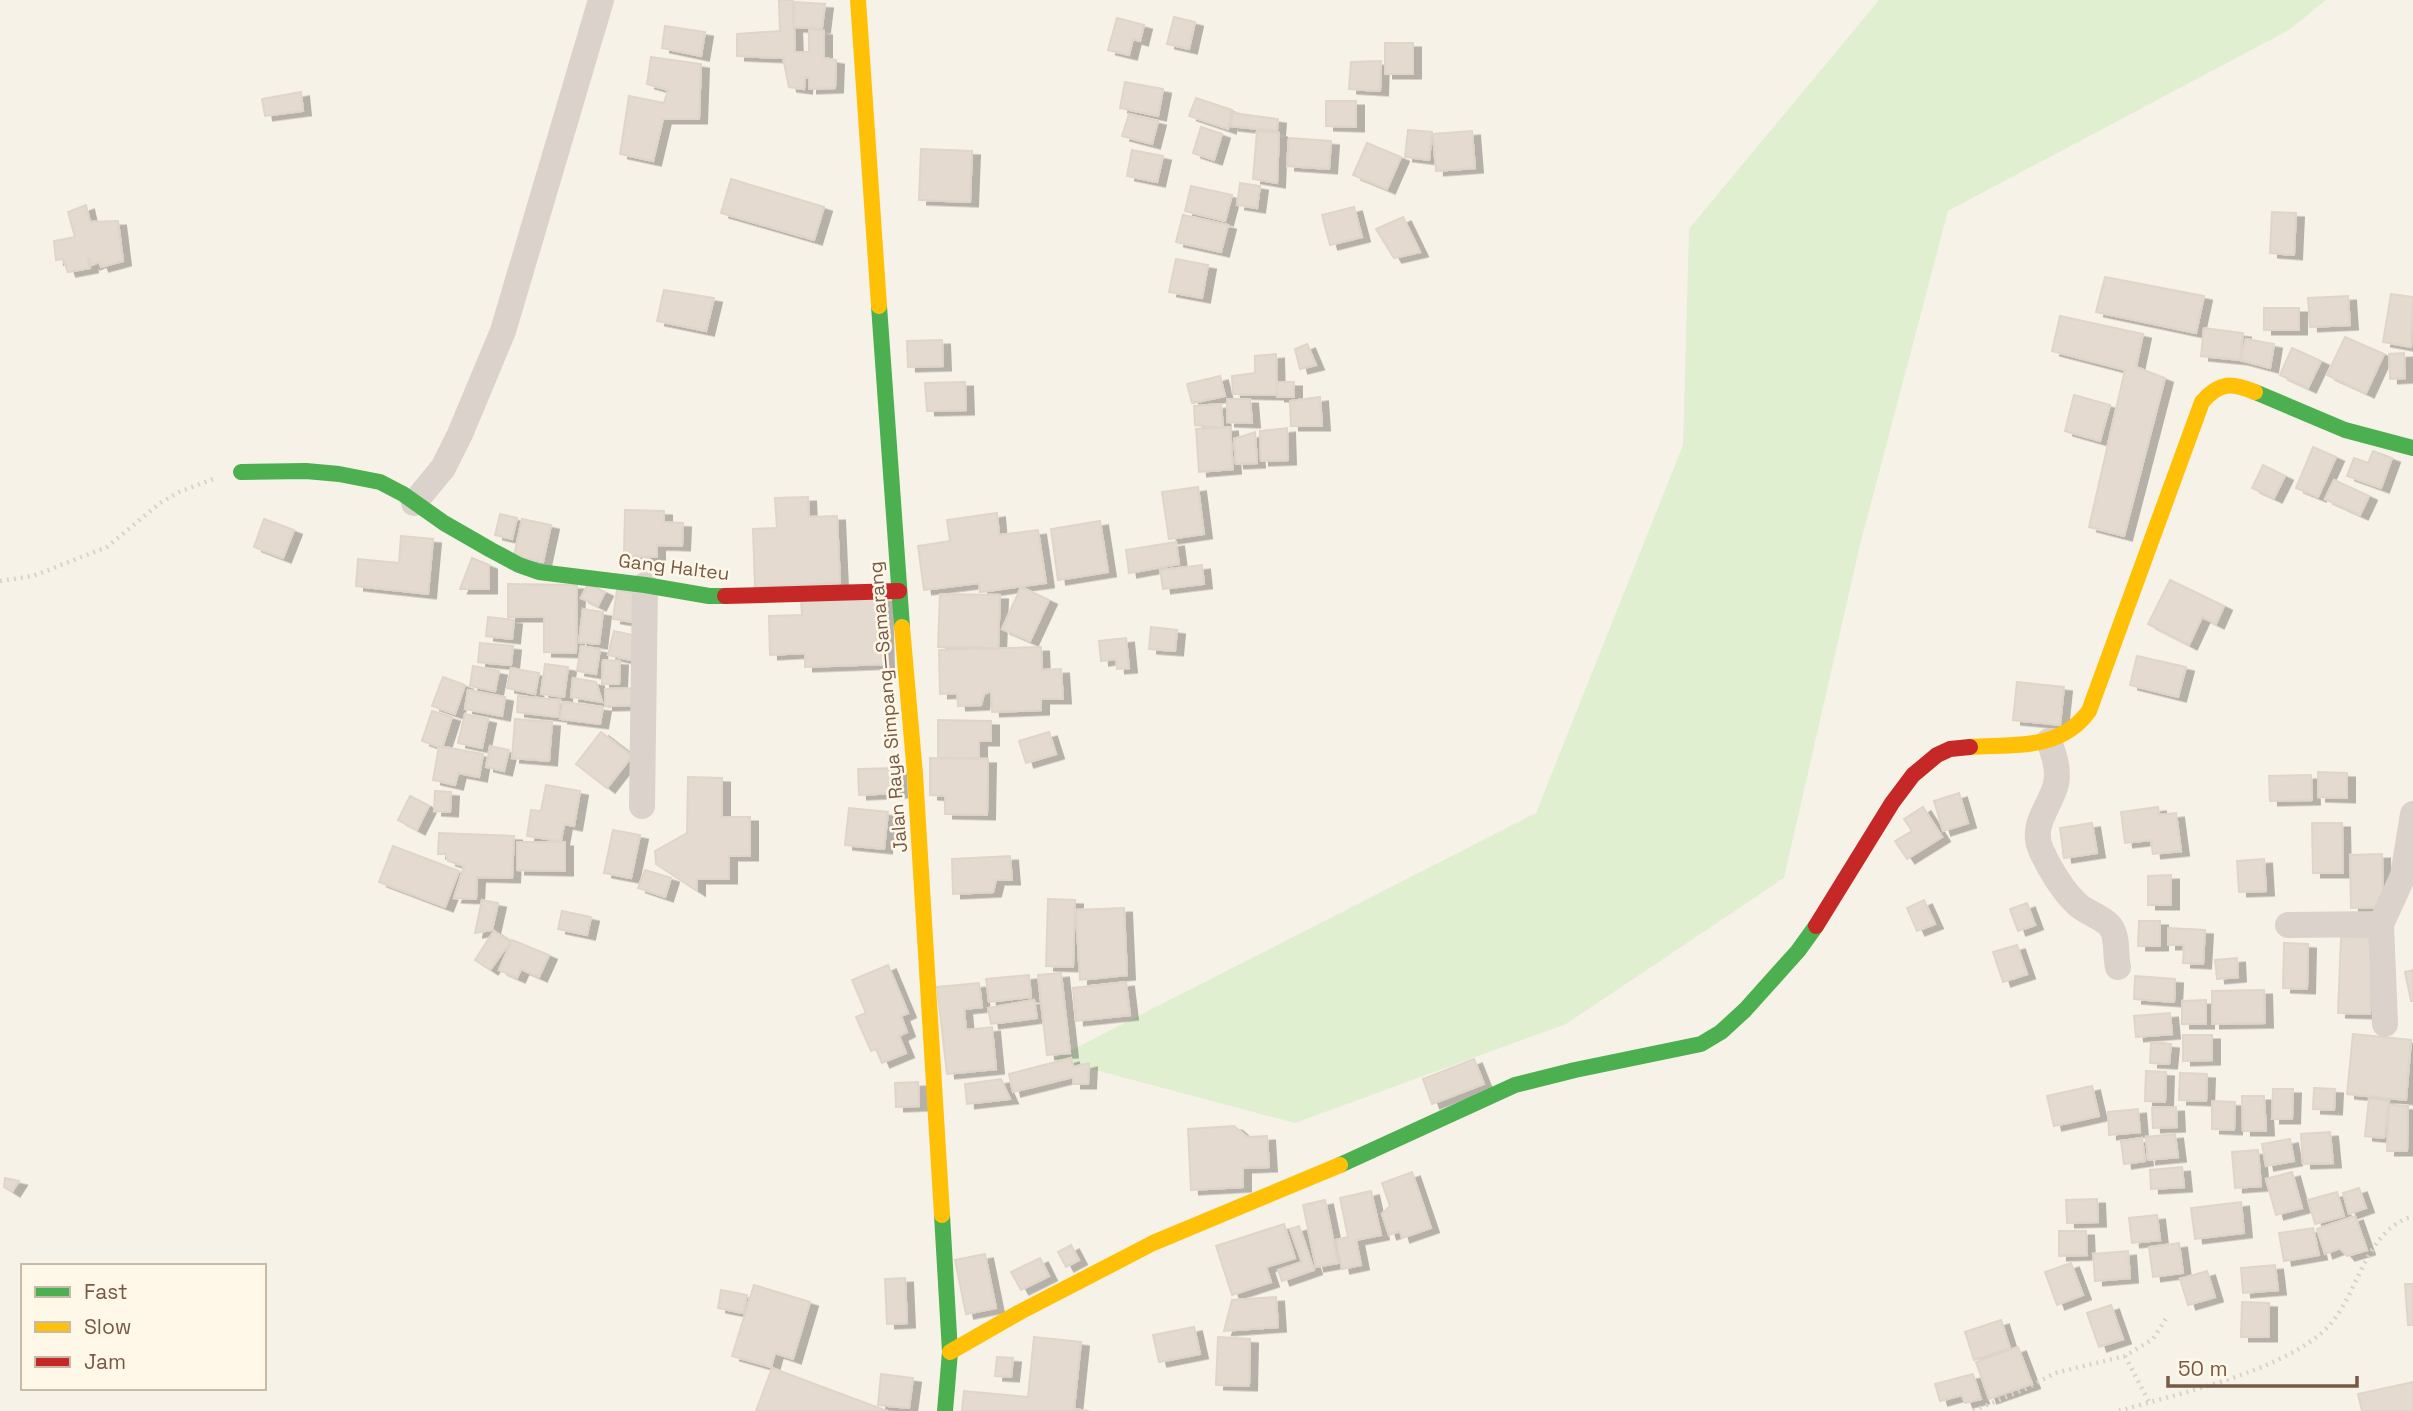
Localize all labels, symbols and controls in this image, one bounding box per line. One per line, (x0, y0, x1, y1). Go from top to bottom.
street label: Gang Halteu (617, 548, 731, 586)
street label: Jalan Raya Simpang—Samarang (863, 560, 913, 854)
legend (21, 1264, 266, 1390)
text: Fast (84, 1278, 128, 1305)
text: Slow (84, 1313, 132, 1340)
scale bar (2168, 1344, 2357, 1388)
text: Jam (84, 1348, 126, 1375)
text: 50 m (2178, 1355, 2228, 1382)

